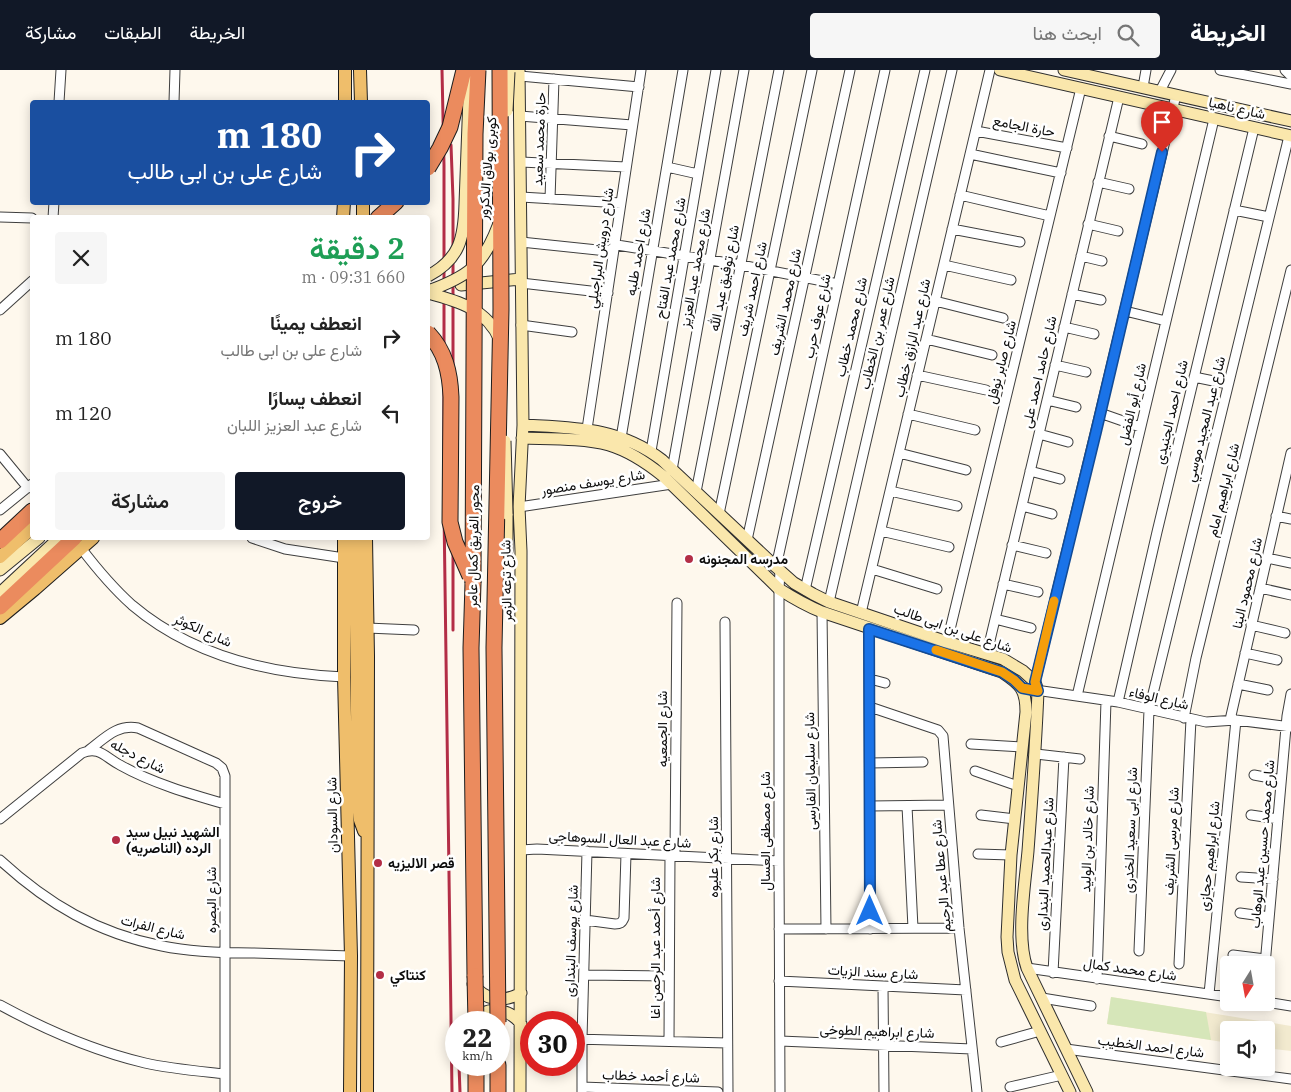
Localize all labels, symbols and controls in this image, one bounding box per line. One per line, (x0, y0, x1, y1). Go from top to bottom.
search box (810, 13, 1160, 58)
text: الخريطة (1190, 16, 1266, 48)
text: مشاركة (25, 21, 76, 44)
text: الطبقات (104, 21, 161, 44)
text: الخريطة (189, 21, 245, 44)
text: ابحث هنا (1032, 21, 1102, 45)
icon: search (1114, 21, 1142, 49)
street label: حارة محمد سعيد (528, 92, 550, 186)
street label: شارع ناهيا (1206, 93, 1267, 125)
pin (1141, 101, 1183, 152)
icon: arrive (1148, 108, 1176, 136)
street label: حارة الجامع (991, 111, 1057, 143)
text: 180 m (217, 112, 322, 158)
street label: كوبرى بولاق الدكرور (473, 116, 500, 221)
icon: right (340, 120, 405, 185)
text: شارع على بن ابى طالب (127, 156, 322, 185)
street label: شارع درويش البراجيلي (583, 187, 620, 310)
street label: شارع محمد عبد الفتاح (650, 196, 691, 320)
street label: شارع احمد طلبه (621, 207, 657, 297)
street label: شارع محمد عبد العزيز (675, 207, 716, 330)
street label: شارع توفيق عبد الله (705, 223, 745, 333)
text: 2 دقيقة (310, 228, 405, 267)
button: close (55, 232, 107, 284)
street label: شارع احمد شريف (733, 240, 773, 339)
street label: شارع محمد الشريف (765, 247, 807, 358)
text: 660 m · 09:31 (302, 267, 405, 287)
street label: شارع عوف حرب (799, 272, 837, 360)
street label: شارع محمد خطاب (831, 275, 873, 379)
street label: شارع عمر بن الخطاب (855, 275, 901, 392)
street label: شارع عبد الرازق خطاب (890, 277, 936, 400)
text: انعطف يمينًا (270, 311, 362, 335)
street label: شارع حامد احمد على (1017, 314, 1063, 430)
street label: شارع صابر نوفل (982, 318, 1022, 406)
icon: right (377, 324, 405, 352)
text: 180 m (55, 326, 112, 350)
text: شارع على بن ابى طالب (221, 340, 362, 360)
street label: شارع عبد المجيد موسي (1181, 354, 1232, 484)
street label: شارع احمد الجنيدى (1150, 358, 1194, 466)
street label: شارع أبو الفضل (1114, 361, 1152, 447)
text: انعطف يسارًا (268, 386, 362, 410)
icon: left (377, 399, 405, 427)
text: 120 m (55, 401, 112, 425)
text: شارع عبد العزيز اللبان (227, 415, 362, 435)
street label: شارع ابراهيم امام (1203, 441, 1245, 539)
street label: شارع يوسف منصور (539, 465, 647, 501)
button: مشاركة (55, 472, 225, 530)
button: خروج (235, 472, 405, 530)
street label: محور الفريق كمال عامر (463, 484, 484, 609)
street label: شارع محمود البنا (1228, 536, 1268, 631)
street label: شارع ترعه الزمر (496, 540, 518, 623)
place label: مدرسه المجنونه (699, 550, 788, 568)
marker: مدرسه المجنونه (683, 553, 695, 565)
street label: شارع على بن ابى طالب (891, 599, 1014, 659)
street label: شارع الكوثر (169, 609, 235, 653)
street label: شارع الوفاء (1127, 682, 1191, 716)
street label: شارع الجمعيه (653, 691, 673, 767)
street label: شارع سليمان الفارسى (800, 712, 822, 830)
street label: شارع دجله (107, 735, 168, 779)
street label: شارع محمد حسين عبد الوهاب (1246, 759, 1280, 929)
street label: شارع ابى سعيد الخدرى (1119, 767, 1143, 893)
street label: شارع مصطفى العسال (756, 771, 776, 891)
street label: شارع السودان (322, 777, 344, 853)
street label: شارع خالد بن الوليد (1076, 785, 1100, 893)
street label: شارع مرسى الشريف (1159, 786, 1185, 896)
street label: شارع عبدالحميد البندارى (1033, 797, 1059, 931)
street label: شارع ابراهيم حجازى (1194, 800, 1226, 912)
street label: شارع بكر عليوه (704, 816, 724, 898)
street label: شارع عطا عبد الرحيم (927, 819, 957, 933)
place label: الشهيد نبيل سيد الرده (الناصريه) (126, 823, 220, 857)
street label: شارع عبد العال السوهاجى (548, 826, 692, 854)
marker: الشهيد نبيل سيد الرده (الناصريه) (110, 834, 122, 846)
place label: قصر الاليزيه (388, 854, 455, 872)
marker: قصر الاليزيه (372, 857, 384, 869)
street label: شارع البصره (202, 867, 222, 933)
street label: شارع أحمد عبد الرحمن اغا (646, 877, 666, 1019)
position arrow (843, 884, 895, 936)
street label: شارع يوسف البندارى (560, 885, 584, 997)
street label: شارع الفرات (119, 910, 187, 946)
street label: شارع محمد كمال (1082, 954, 1178, 986)
north arrow (1220, 956, 1275, 1011)
map controls (1220, 956, 1275, 1076)
street label: شارع سند الزيات (827, 961, 919, 985)
place label: كنتاكي (390, 966, 426, 987)
marker: كنتاكي (374, 969, 386, 981)
speed limit sign: 30 (520, 1011, 585, 1076)
street label: شارع ابراهيم الطوخى (819, 1020, 935, 1044)
text: 22 (462, 1021, 493, 1054)
button: sound (1220, 1021, 1275, 1076)
street label: شارع احمد الخطيب (1097, 1031, 1205, 1063)
text: km/h (462, 1048, 493, 1063)
street label: شارع أحمد خطاب (602, 1065, 700, 1089)

